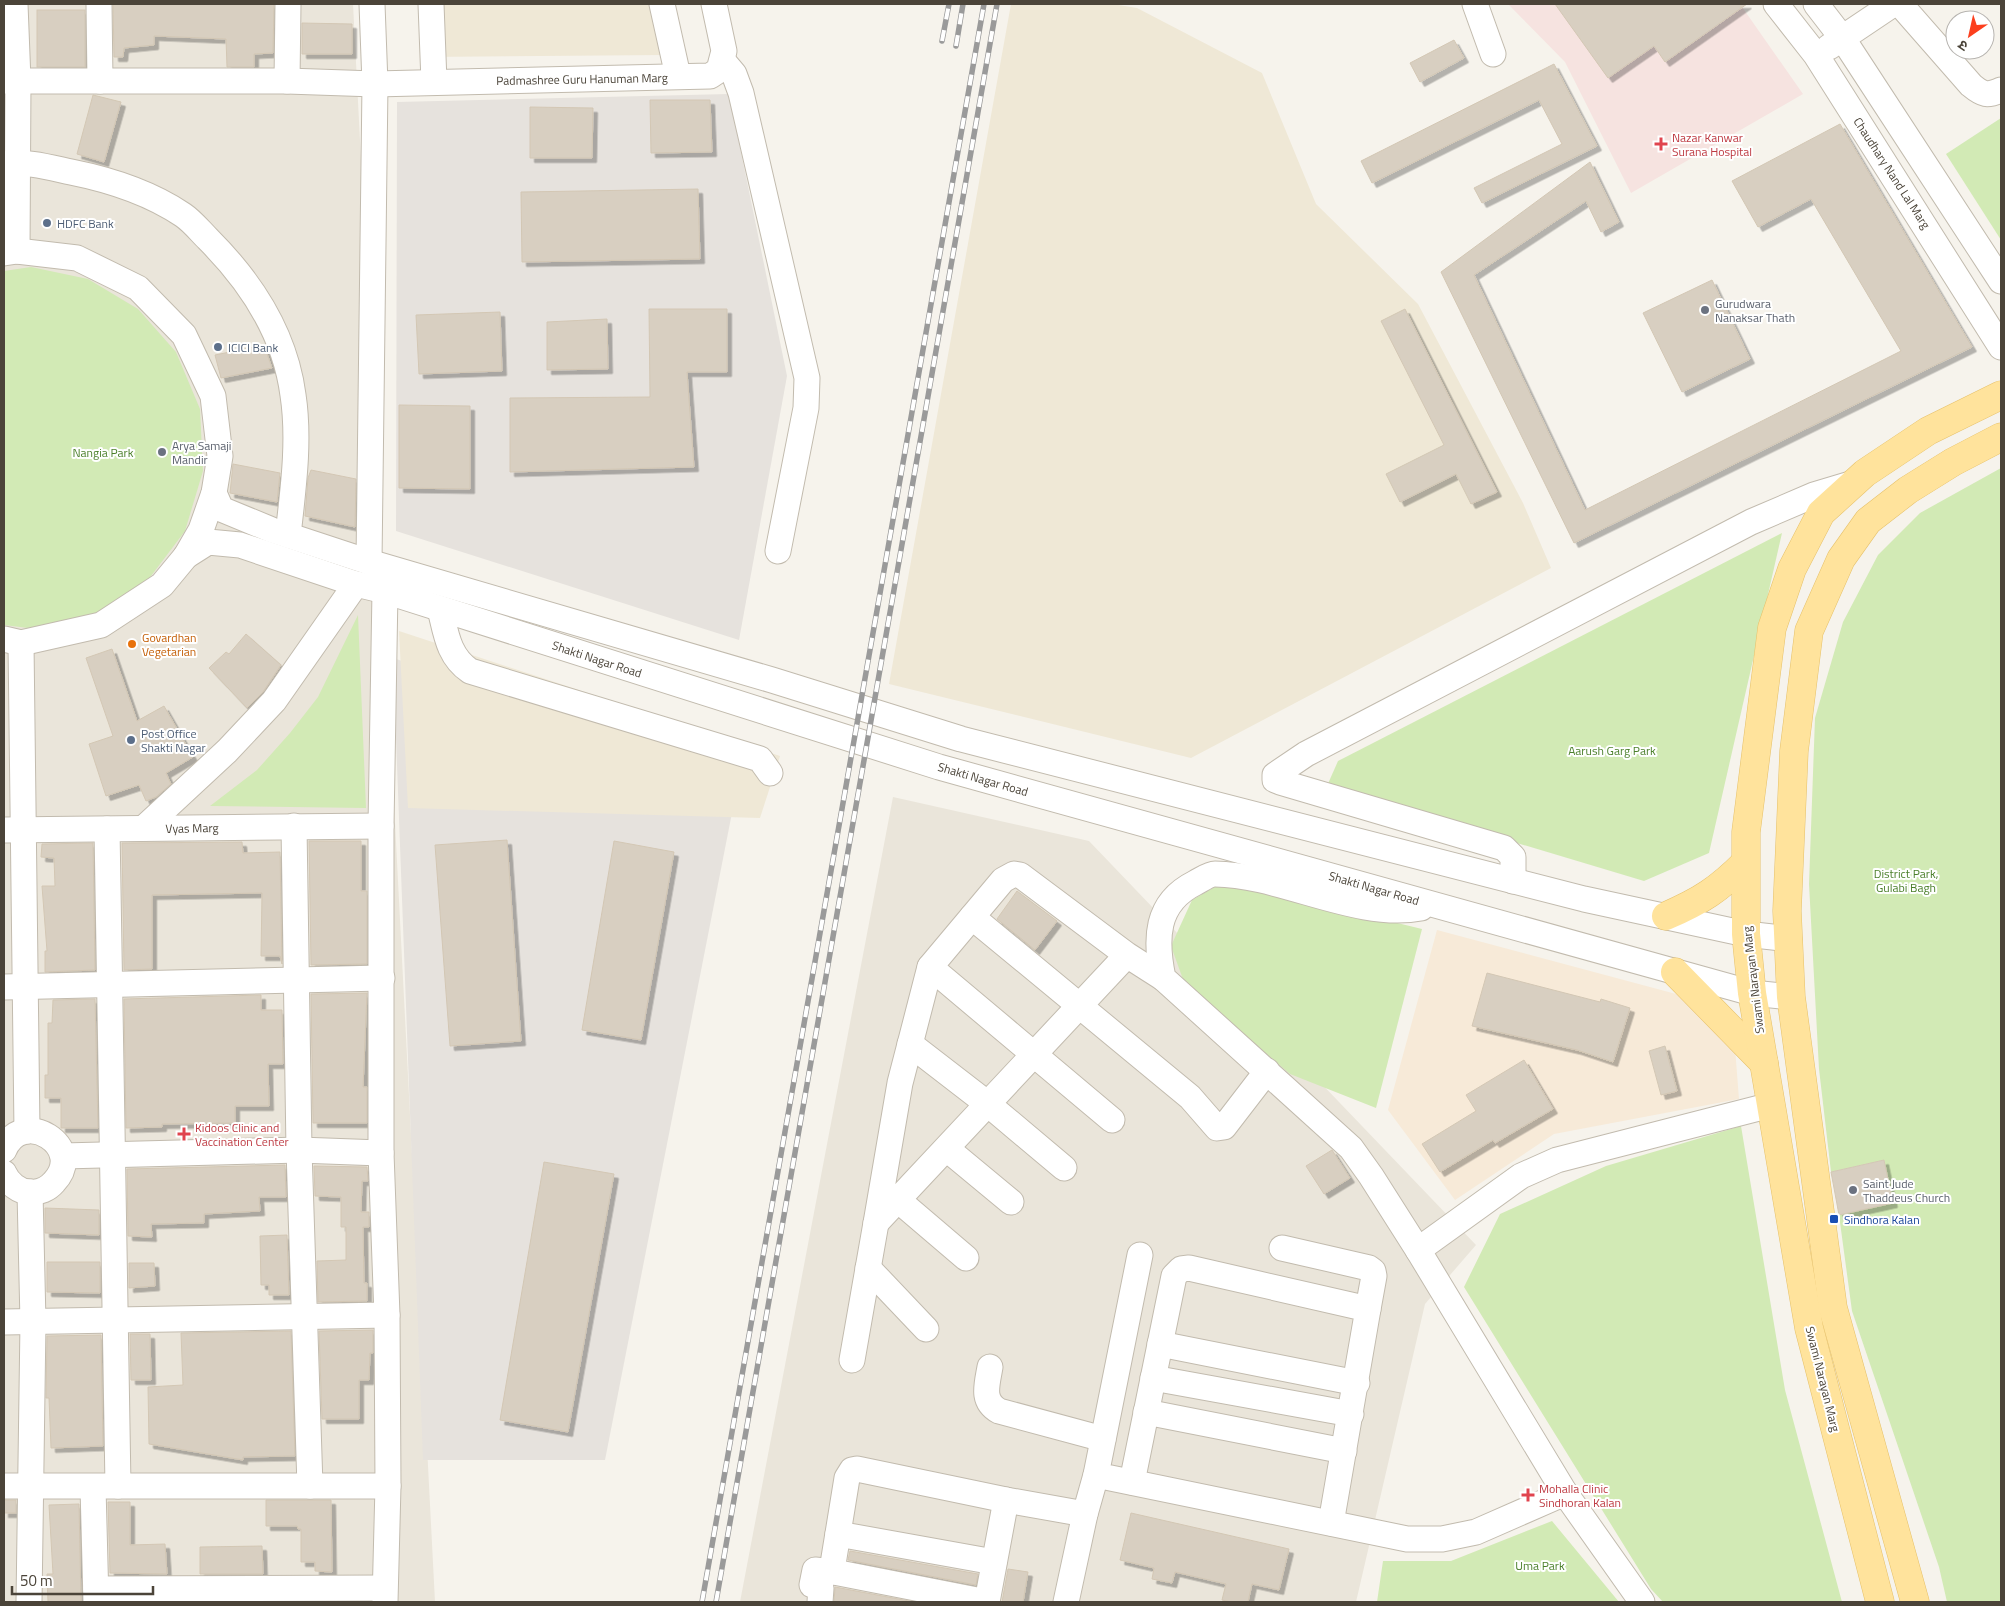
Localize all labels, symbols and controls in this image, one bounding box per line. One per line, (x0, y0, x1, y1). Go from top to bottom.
north arrow (1945, 10, 1995, 60)
text: उ (1953, 35, 1972, 57)
street label: Padmashree Guru Hanuman Marg (496, 68, 668, 90)
street label: Chaudhary Nand Lal Marg (1849, 113, 1935, 233)
place label: Nazar Kanwar Surana Hospital (1672, 128, 1752, 161)
marker: Nazar Kanwar Surana Hospital (1654, 137, 1668, 151)
place label: HDFC Bank (57, 214, 114, 233)
marker: HDFC Bank (41, 217, 53, 229)
place label: Gurudwara Nanaksar Thath (1715, 294, 1795, 327)
marker: Gurudwara Nanaksar Thath (1699, 304, 1711, 316)
place label: ICICI Bank (228, 338, 278, 357)
marker: ICICI Bank (212, 341, 224, 353)
place label: Arya Samaji Mandir (172, 436, 231, 469)
park label: Nangia Park (73, 443, 134, 462)
marker: Arya Samaji Mandir (156, 446, 168, 458)
place label: Govardhan Vegetarian (142, 628, 197, 661)
street label: Shakti Nagar Road (550, 636, 644, 682)
marker: Govardhan Vegetarian (126, 638, 138, 650)
place label: Post Office Shakti Nagar (141, 724, 206, 757)
marker: Post Office Shakti Nagar (125, 734, 137, 746)
park label: Aarush Garg Park (1568, 741, 1656, 760)
street label: Shakti Nagar Road (936, 757, 1030, 801)
street label: Vyas Marg (165, 818, 219, 838)
park label: District Park, Gulabi Bagh (1874, 864, 1938, 897)
street label: Shakti Nagar Road (1327, 866, 1421, 910)
street label: Swami Narayan Marg (1737, 925, 1769, 1035)
place label: Kidoos Clinic and Vaccination Center (195, 1118, 289, 1151)
marker: Kidoos Clinic and Vaccination Center (177, 1127, 191, 1141)
place label: Saint Jude Thaddeus Church (1863, 1174, 1950, 1207)
marker: Saint Jude Thaddeus Church (1847, 1184, 1859, 1196)
place label: Sindhora Kalan (1844, 1210, 1920, 1229)
marker: Sindhora Kalan (1828, 1213, 1840, 1225)
street label: Swami Narayan Marg (1801, 1324, 1845, 1434)
place label: Mohalla Clinic Sindhoran Kalan (1539, 1479, 1621, 1512)
marker: Mohalla Clinic Sindhoran Kalan (1521, 1488, 1535, 1502)
park label: Uma Park (1515, 1556, 1565, 1575)
scale bar (12, 1564, 154, 1596)
text: 50 m (20, 1569, 53, 1592)

